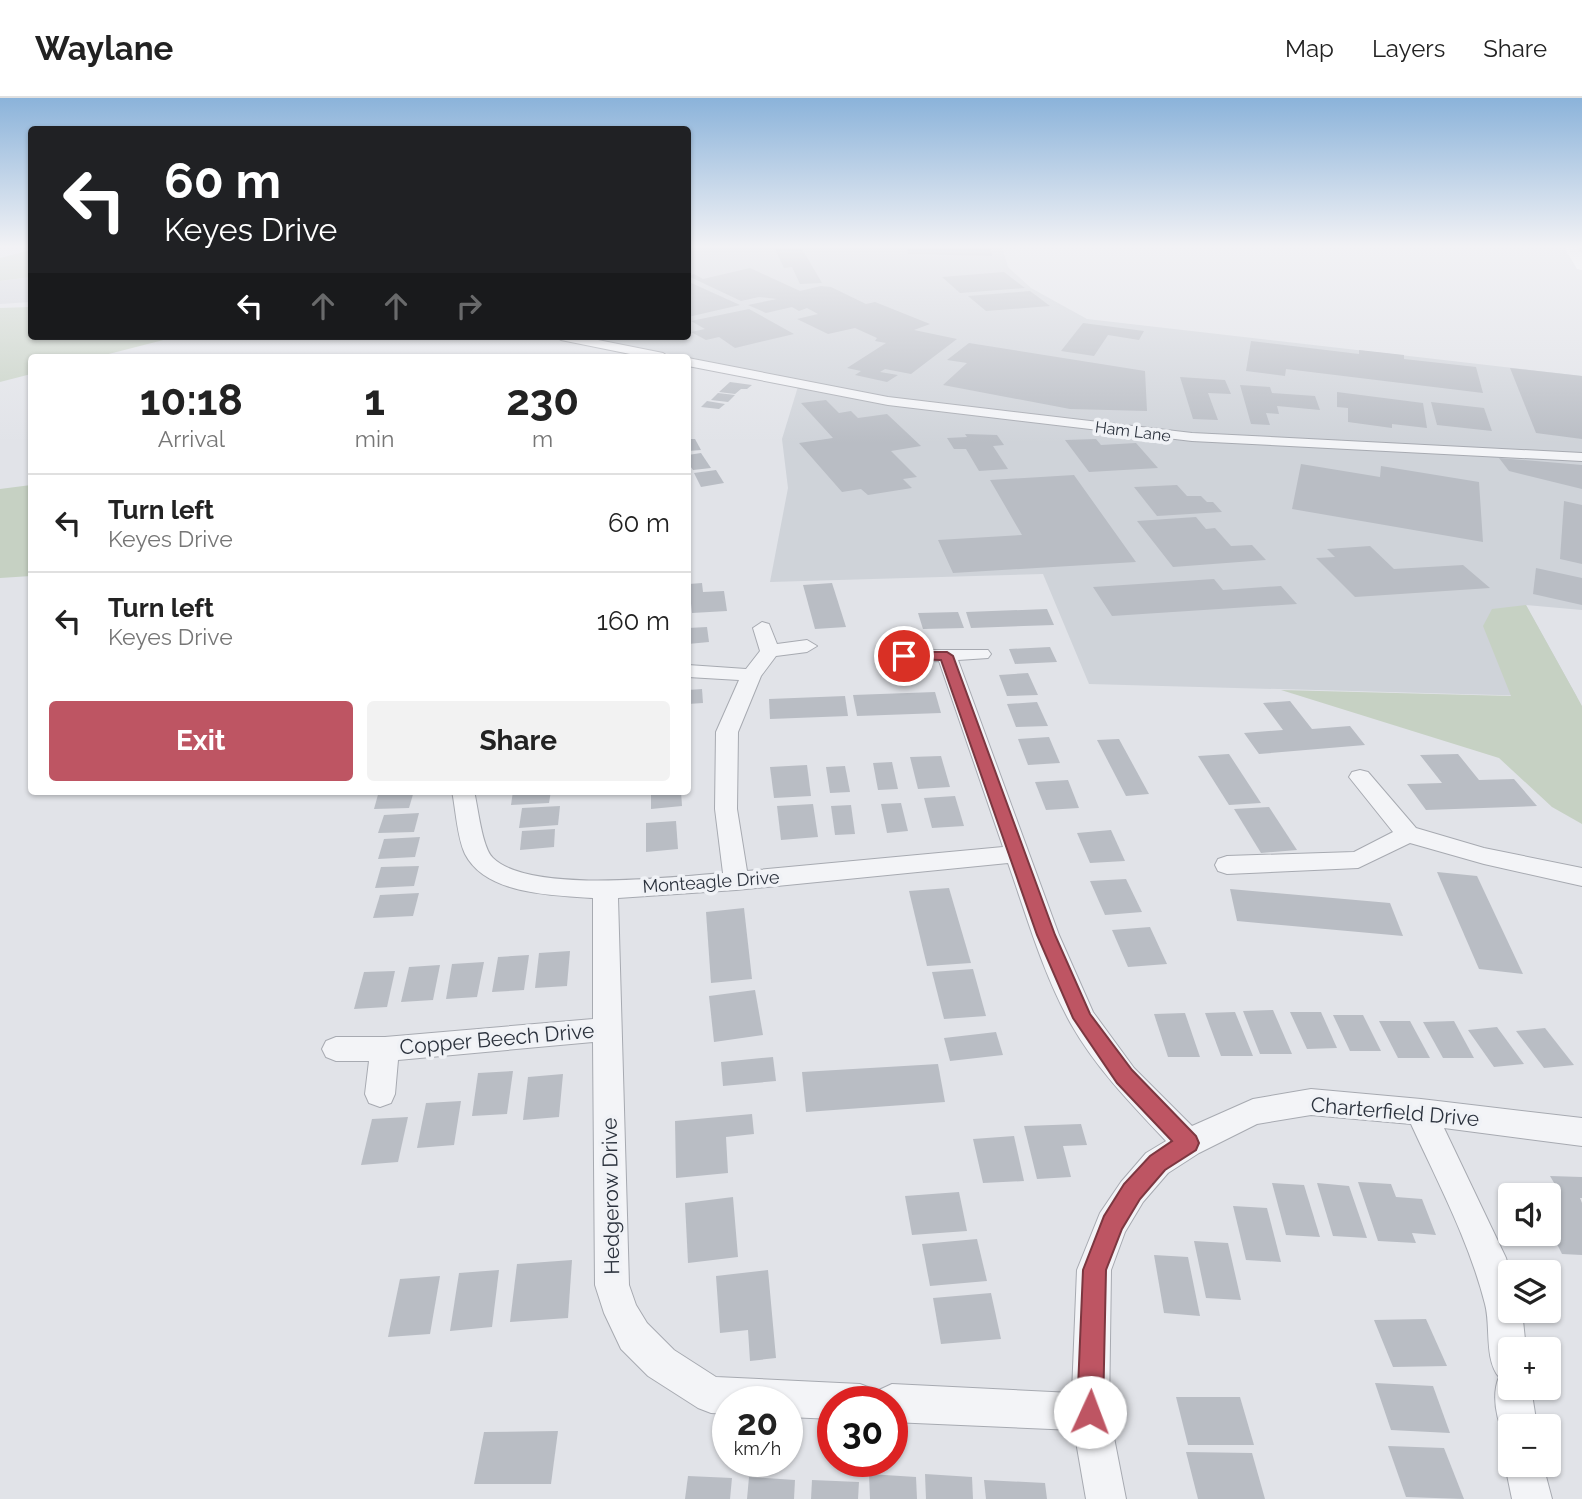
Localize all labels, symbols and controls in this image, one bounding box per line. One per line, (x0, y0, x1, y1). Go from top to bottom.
text: Waylane (35, 29, 173, 68)
text: Map (1285, 34, 1334, 63)
text: Layers (1372, 34, 1445, 63)
text: Share (1483, 34, 1547, 63)
text: 60 m (164, 152, 281, 209)
icon: left (49, 154, 140, 245)
text: Keyes Drive (164, 211, 337, 248)
icon: left (231, 287, 269, 325)
icon: ahead (304, 287, 342, 325)
icon: ahead (377, 287, 415, 325)
icon: right (450, 287, 488, 325)
text: 10:18 (140, 376, 243, 425)
text: 1 (364, 376, 385, 425)
text: 230 (506, 376, 579, 425)
street label: Ham Lane (1094, 417, 1172, 446)
text: Arrival (158, 425, 225, 452)
text: min (355, 425, 394, 452)
text: m (532, 425, 553, 452)
text: Turn left (108, 495, 214, 525)
icon: left (49, 504, 87, 542)
text: 60 m (608, 508, 670, 538)
text: Keyes Drive (108, 525, 233, 552)
text: Turn left (108, 593, 214, 623)
icon: left (49, 602, 87, 640)
text: 160 m (597, 606, 670, 636)
text: Keyes Drive (108, 623, 233, 650)
pin (874, 626, 934, 686)
icon: arrive (885, 637, 923, 675)
button: Exit (49, 701, 353, 781)
button: Share (367, 701, 670, 781)
street label: Monteagle Drive (642, 866, 781, 897)
street label: Copper Beech Drive (399, 1018, 595, 1059)
street label: Charterfield Drive (1310, 1092, 1480, 1131)
street label: Hedgerow Drive (597, 1117, 624, 1275)
map controls (1498, 1183, 1561, 1477)
button: sound (1498, 1183, 1561, 1246)
button: layers (1498, 1260, 1561, 1323)
button: + (1498, 1337, 1561, 1400)
position arrow (1053, 1375, 1127, 1449)
speed limit sign: 30 (817, 1386, 908, 1477)
text: 20 (737, 1402, 778, 1443)
button: − (1498, 1414, 1561, 1477)
text: km/h (734, 1438, 781, 1459)

